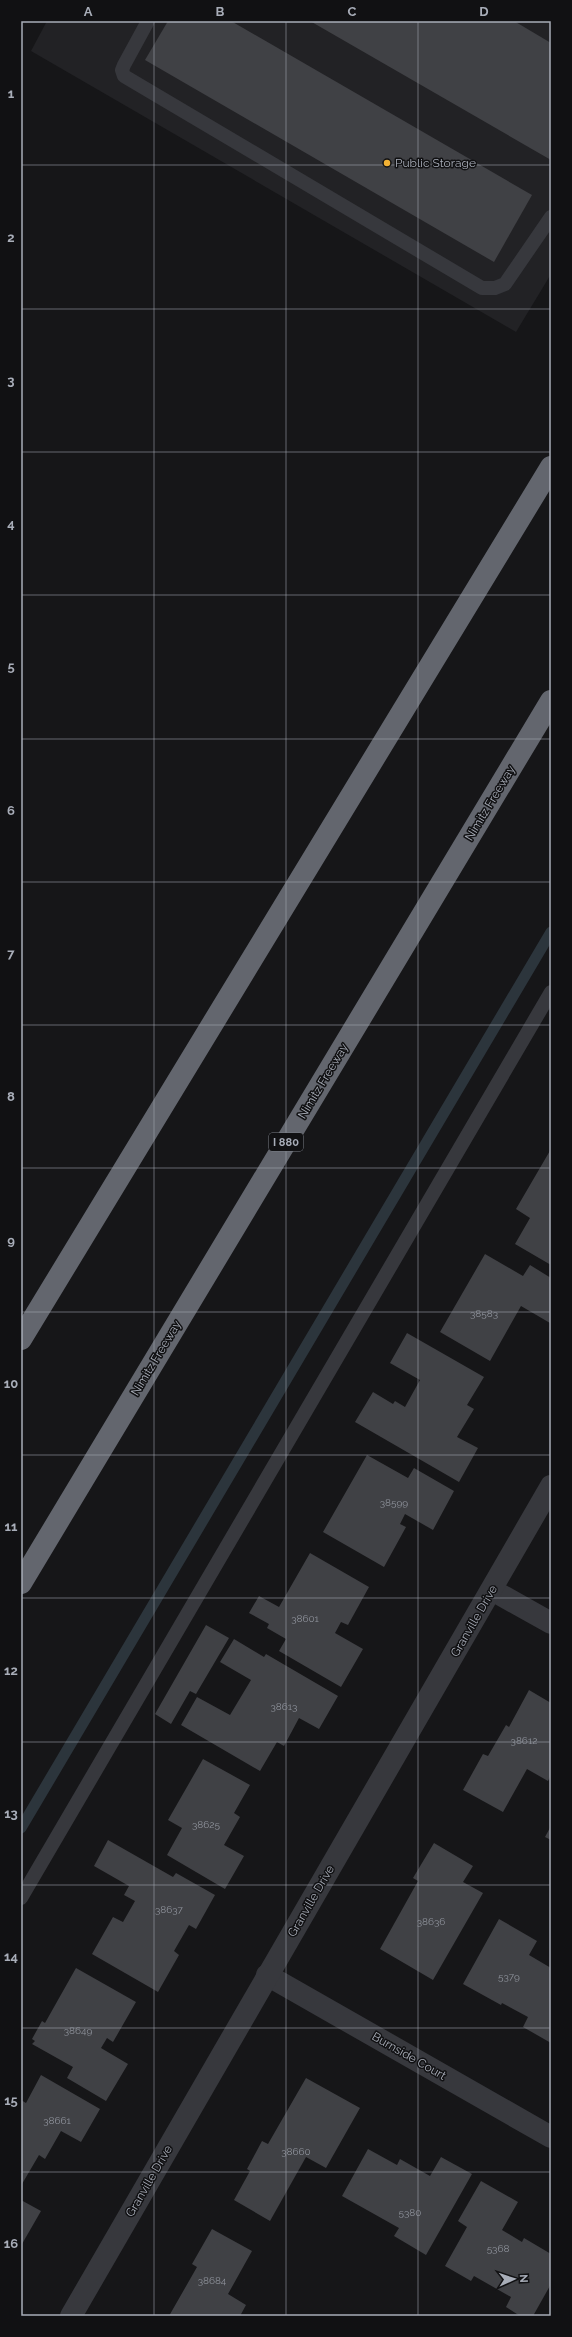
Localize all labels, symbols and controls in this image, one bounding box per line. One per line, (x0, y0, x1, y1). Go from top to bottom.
text: A (84, 4, 93, 19)
text: B (216, 4, 225, 19)
text: C (348, 4, 357, 19)
text: D (479, 4, 489, 19)
text: 1 (8, 86, 15, 101)
place label: Public Storage (395, 156, 476, 170)
marker: Public Storage (382, 158, 392, 168)
text: 2 (7, 230, 15, 245)
text: 3 (7, 373, 15, 388)
text: 4 (7, 516, 15, 531)
text: 5 (7, 659, 15, 674)
street label: Nimitz Freeway (462, 762, 518, 843)
text: 6 (7, 803, 15, 818)
text: 7 (7, 946, 15, 961)
street label: Nimitz Freeway (295, 1040, 351, 1121)
text: 8 (7, 1089, 15, 1104)
road number: I 880 (269, 1133, 303, 1151)
text: 9 (7, 1233, 15, 1248)
house number: 38583 (470, 1308, 498, 1319)
street label: Nimitz Freeway (128, 1317, 184, 1398)
text: 10 (4, 1376, 18, 1391)
house number: 38599 (380, 1497, 408, 1508)
text: 11 (5, 1519, 18, 1534)
street label: Granville Drive (448, 1583, 500, 1659)
house number: 38601 (291, 1613, 320, 1624)
text: 12 (4, 1663, 18, 1678)
house number: 38613 (271, 1701, 297, 1712)
house number: 38612 (511, 1735, 537, 1746)
text: 13 (4, 1806, 18, 1821)
house number: 38625 (192, 1819, 221, 1830)
street label: Granville Drive (285, 1863, 337, 1939)
house number: 38637 (155, 1904, 184, 1915)
house number: 38636 (417, 1916, 445, 1927)
text: 14 (4, 1949, 18, 1964)
house number: 5379 (498, 1971, 520, 1982)
house number: 38649 (64, 2025, 92, 2036)
street label: Burnside Court (370, 2029, 448, 2083)
text: 15 (4, 2093, 18, 2108)
house number: 38661 (43, 2115, 72, 2126)
street label: Granville Drive (123, 2143, 175, 2219)
house number: 38660 (281, 2146, 311, 2157)
house number: 5380 (399, 2207, 421, 2218)
text: 16 (4, 2236, 18, 2251)
house number: 5368 (487, 2243, 509, 2254)
north arrow (494, 2259, 534, 2299)
text: N (517, 2274, 530, 2283)
house number: 38684 (198, 2275, 227, 2286)

